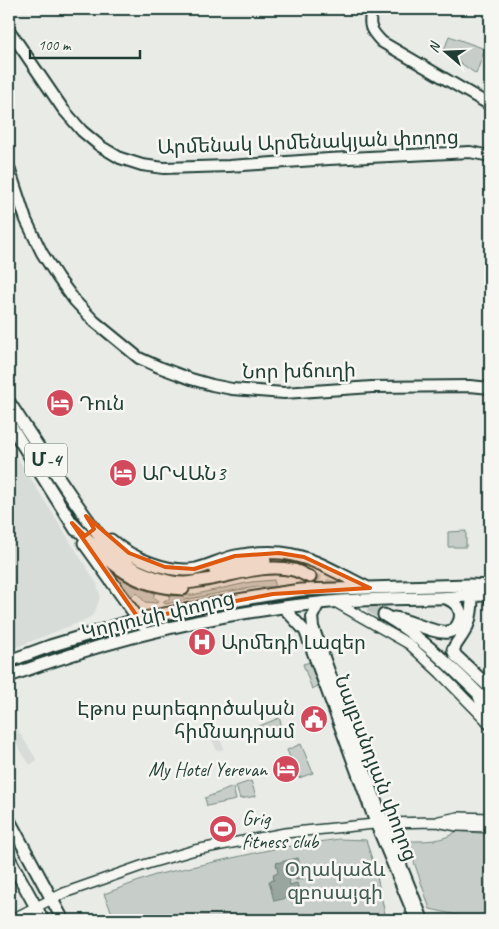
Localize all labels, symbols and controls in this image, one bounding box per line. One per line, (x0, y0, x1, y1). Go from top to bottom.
scale bar (30, 28, 140, 60)
north arrow (422, 28, 472, 78)
text: 100 m (38, 36, 72, 55)
text: N (425, 39, 444, 55)
street label: Արմենակ Արմենակյան փողոց (157, 124, 459, 160)
street label: Նոր խճուղի (242, 358, 356, 384)
hotel icon: Դուն (45, 388, 75, 418)
place label: Դուն (79, 391, 124, 416)
road number: Մ-4 (25, 444, 67, 476)
hotel icon: ԱՐՎԱՆ3 (108, 458, 138, 488)
place label: ԱՐՎԱՆ3 (142, 461, 227, 486)
street label: Կորյունի փողոց (79, 585, 237, 645)
hospital icon: Արմեդի Լազեր (187, 627, 217, 657)
place label: Արմեդի Լազեր (221, 630, 366, 655)
street label: Նալբանդյան փողոց (329, 671, 423, 865)
place label: Էթոս բարեգործական հիմնադրամ (77, 696, 295, 744)
public building icon: Էթոս բարեգործական հիմնադրամ (299, 704, 329, 734)
hotel icon: My Hotel Yerevan (271, 754, 301, 784)
place label: My Hotel Yerevan (148, 757, 268, 782)
place label: Grig fitness club (242, 806, 320, 854)
sports icon: Grig fitness club (208, 814, 238, 844)
park label: Օղակաձև զբոսայգի (285, 857, 386, 905)

